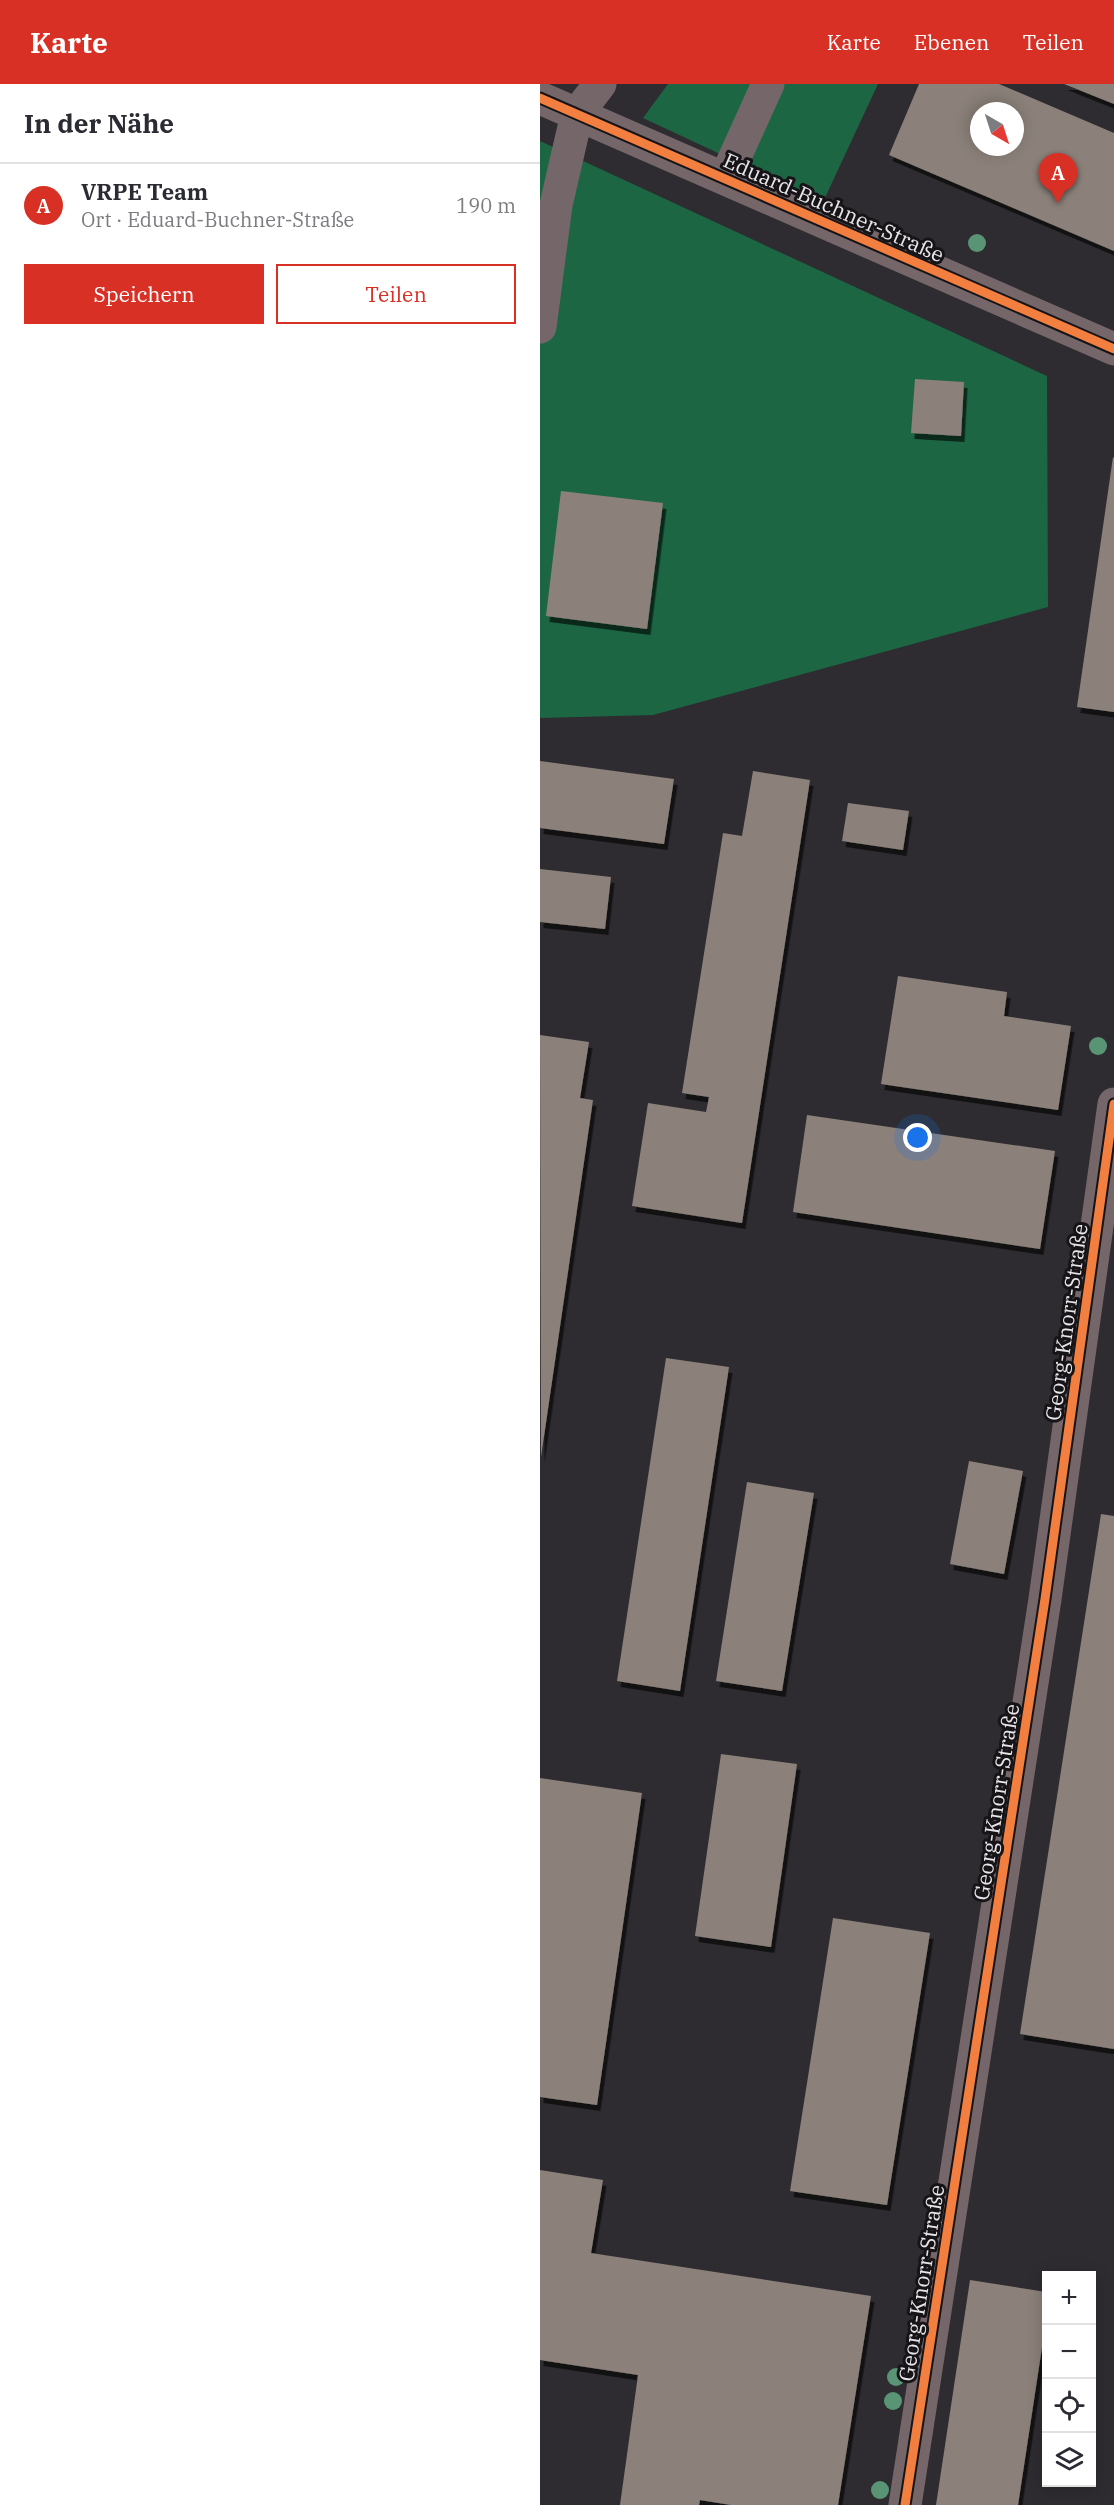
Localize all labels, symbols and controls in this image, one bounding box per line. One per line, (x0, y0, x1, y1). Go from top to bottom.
text: Karte (30, 24, 108, 61)
text: Karte (827, 28, 881, 56)
text: Ebenen (914, 28, 989, 56)
text: Teilen (1022, 28, 1084, 56)
north arrow (970, 102, 1024, 156)
text: In der Nähe (24, 106, 174, 140)
street label: Eduard-Buchner-Straße (719, 146, 949, 268)
pin: A (1038, 154, 1078, 203)
text: VRPE Team (81, 177, 208, 206)
text: A (37, 192, 50, 219)
text: 190 m (456, 192, 516, 219)
text: Ort · Eduard-Buchner-Straße (81, 206, 354, 233)
button: Speichern (24, 264, 264, 324)
button: Teilen (276, 264, 516, 324)
your location (903, 1123, 932, 1152)
street label: Georg-Knorr-Straße (1038, 1222, 1094, 1422)
street label: Georg-Knorr-Straße (967, 1702, 1025, 1902)
street label: Georg-Knorr-Straße (892, 2183, 950, 2383)
map controls (1042, 2271, 1096, 2487)
button: + (1042, 2271, 1096, 2325)
button: − (1042, 2325, 1096, 2379)
button: locate (1042, 2379, 1096, 2433)
button: layers (1042, 2433, 1096, 2487)

